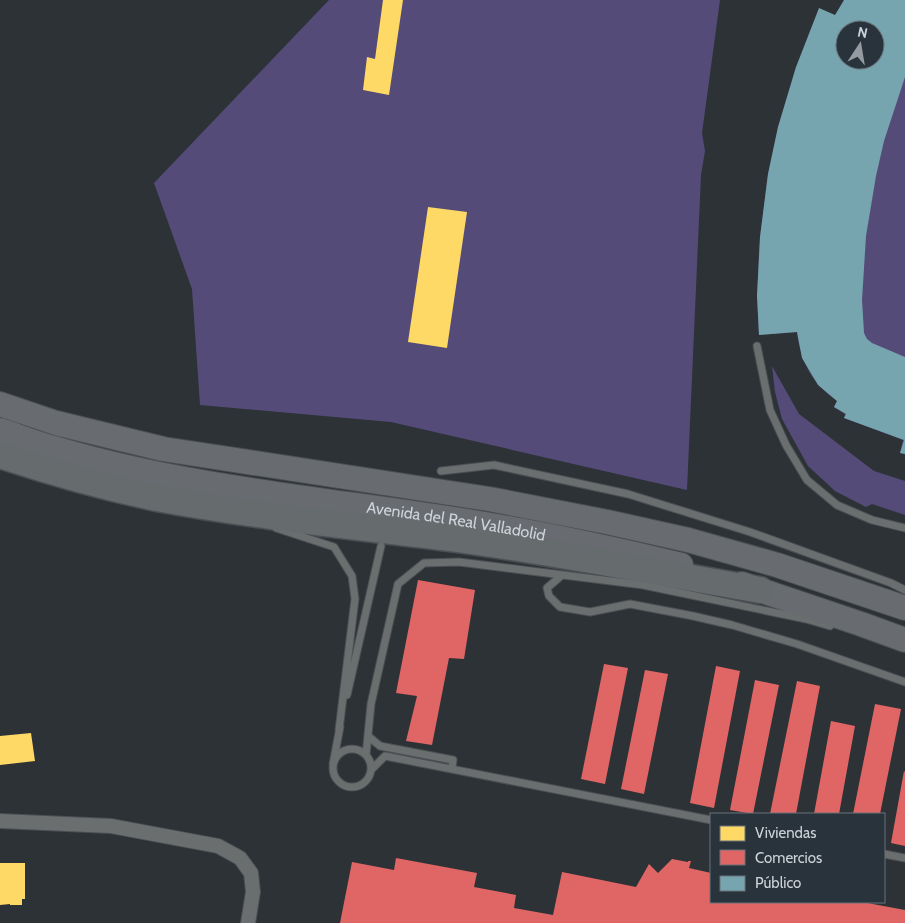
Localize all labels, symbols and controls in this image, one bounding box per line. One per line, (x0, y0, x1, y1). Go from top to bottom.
north arrow (835, 20, 885, 70)
text: N (856, 22, 869, 42)
street label: Avenida del Real Valladolid (366, 498, 547, 545)
legend (710, 813, 885, 903)
text: Viviendas (755, 824, 816, 842)
text: Comercios (755, 849, 822, 867)
text: Público (755, 874, 801, 892)

